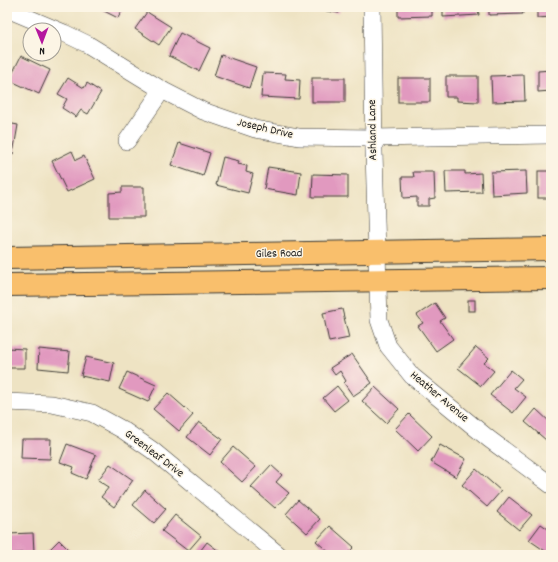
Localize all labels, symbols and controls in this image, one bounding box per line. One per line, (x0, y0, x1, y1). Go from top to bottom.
north arrow (22, 22, 62, 62)
text: N (39, 42, 45, 58)
street label: Ashland Lane (364, 99, 382, 161)
street label: Joseph Drive (235, 114, 295, 144)
street label: Giles Road (256, 245, 302, 263)
street label: Heather Avenue (406, 367, 472, 427)
street label: Greenleaf Drive (121, 426, 187, 482)

